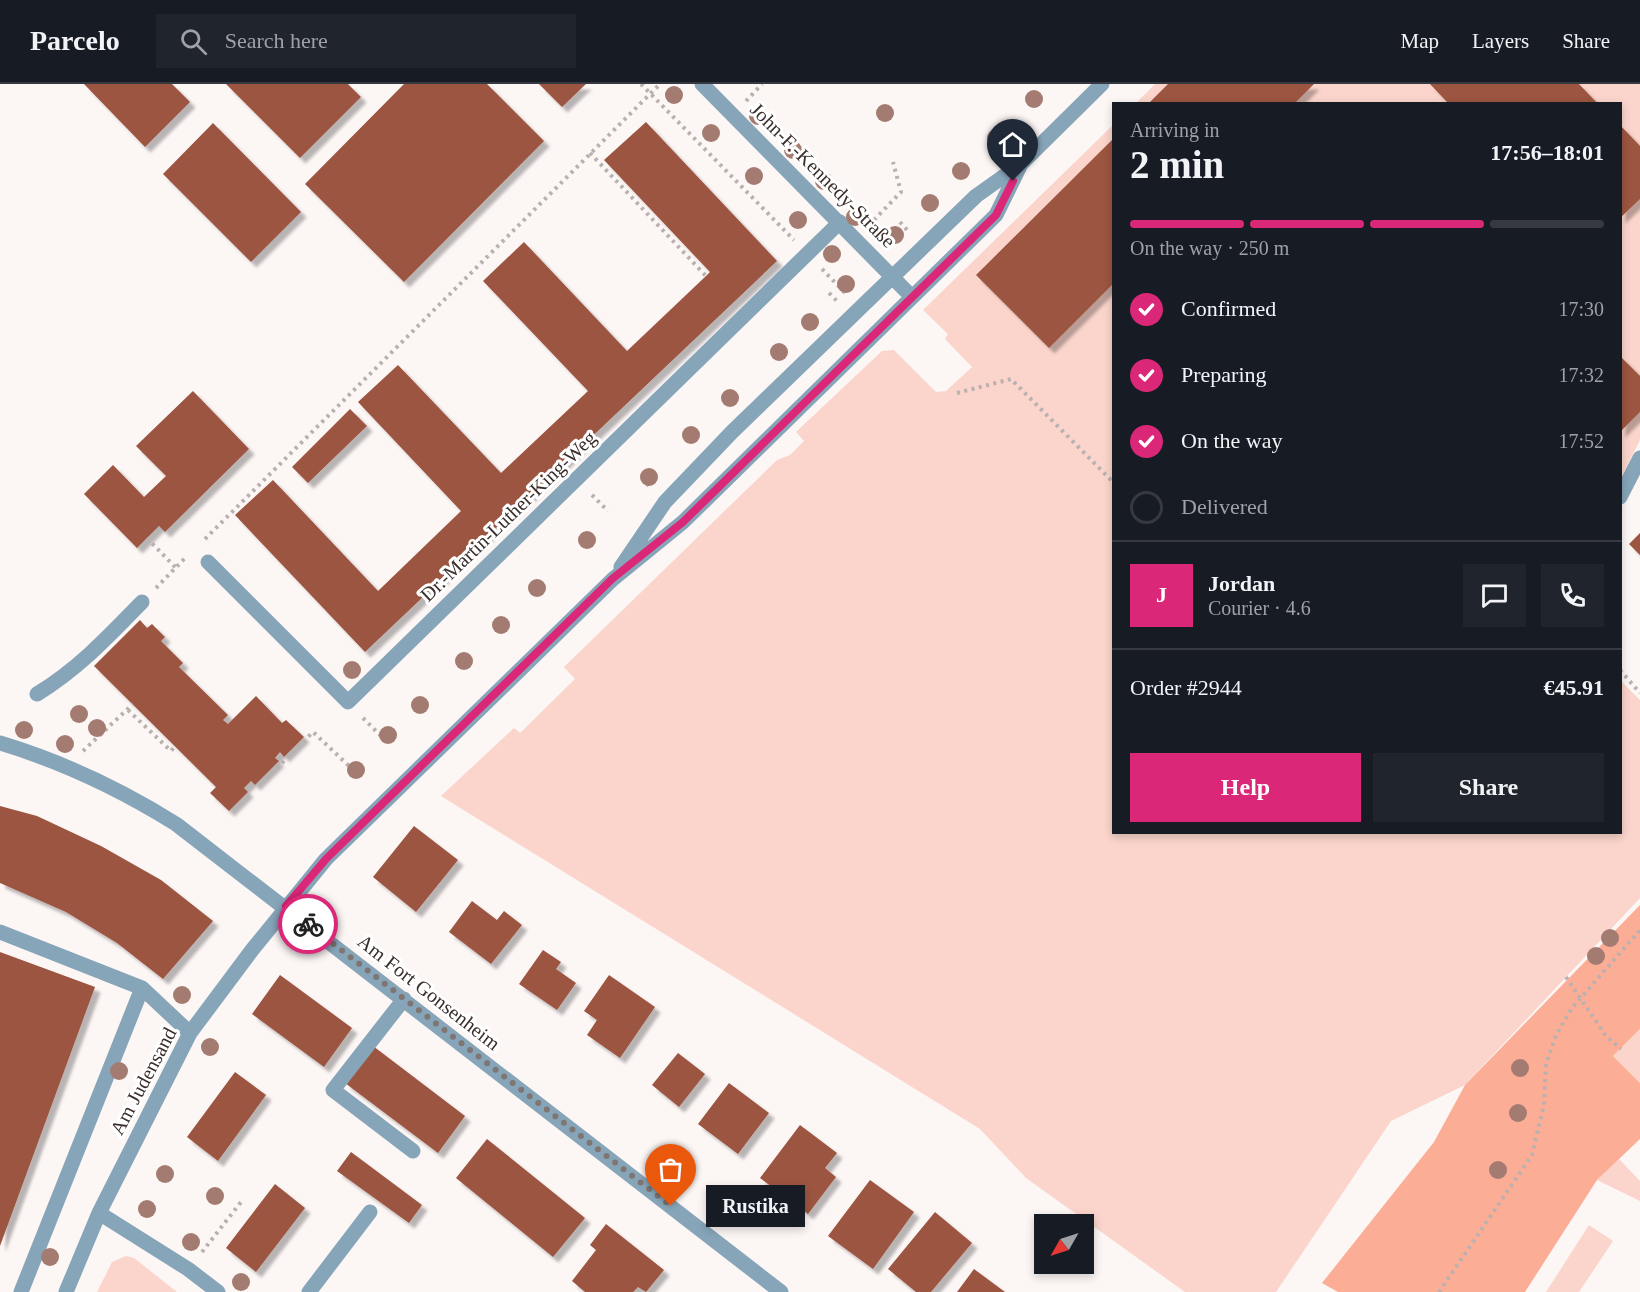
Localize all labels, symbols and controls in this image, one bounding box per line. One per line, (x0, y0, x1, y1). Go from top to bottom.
search box (156, 14, 576, 68)
text: Parcelo (30, 25, 120, 56)
icon: search (177, 25, 210, 58)
text: Search here (225, 28, 328, 53)
text: Map (1401, 29, 1439, 53)
text: Layers (1472, 29, 1529, 53)
text: Share (1562, 29, 1610, 53)
street label: John-F.-Kennedy-Straße (745, 98, 900, 253)
pin (987, 119, 1038, 181)
text: Arriving in (1130, 119, 1219, 141)
icon: home (996, 128, 1029, 161)
text: 17:56–18:01 (1490, 140, 1604, 165)
text: 2 min (1130, 143, 1224, 186)
text: On the way · 250 m (1130, 237, 1289, 259)
icon: check (1130, 293, 1163, 326)
text: Confirmed (1181, 296, 1276, 321)
text: 17:30 (1558, 298, 1604, 320)
icon: check (1130, 359, 1163, 392)
text: Preparing (1181, 362, 1267, 387)
text: 17:32 (1558, 364, 1604, 386)
icon: check (1130, 425, 1163, 458)
street label: Dr.-Martin-Luther-King-Weg (416, 426, 601, 606)
text: On the way (1181, 428, 1282, 453)
text: 17:52 (1558, 430, 1604, 452)
text: Delivered (1181, 494, 1268, 519)
button: chat (1463, 564, 1526, 627)
button: phone (1541, 564, 1604, 627)
text: Jordan (1208, 571, 1275, 596)
text: J (1156, 582, 1167, 607)
text: Courier · 4.6 (1208, 597, 1311, 619)
text: Order #2944 (1130, 675, 1242, 700)
text: €45.91 (1544, 675, 1604, 700)
button: Help (1130, 753, 1361, 822)
button: Share (1373, 753, 1604, 822)
courier (278, 894, 338, 954)
icon: bike (292, 908, 325, 941)
street label: Am Fort Gonsenheim (353, 930, 505, 1055)
street label: Am Judensand (106, 1024, 180, 1138)
pin (645, 1144, 696, 1206)
icon: bag (654, 1153, 687, 1186)
callout: Rustika (707, 1185, 806, 1227)
text: Rustika (722, 1195, 789, 1217)
north arrow (1034, 1214, 1094, 1274)
map controls (1034, 1214, 1094, 1274)

